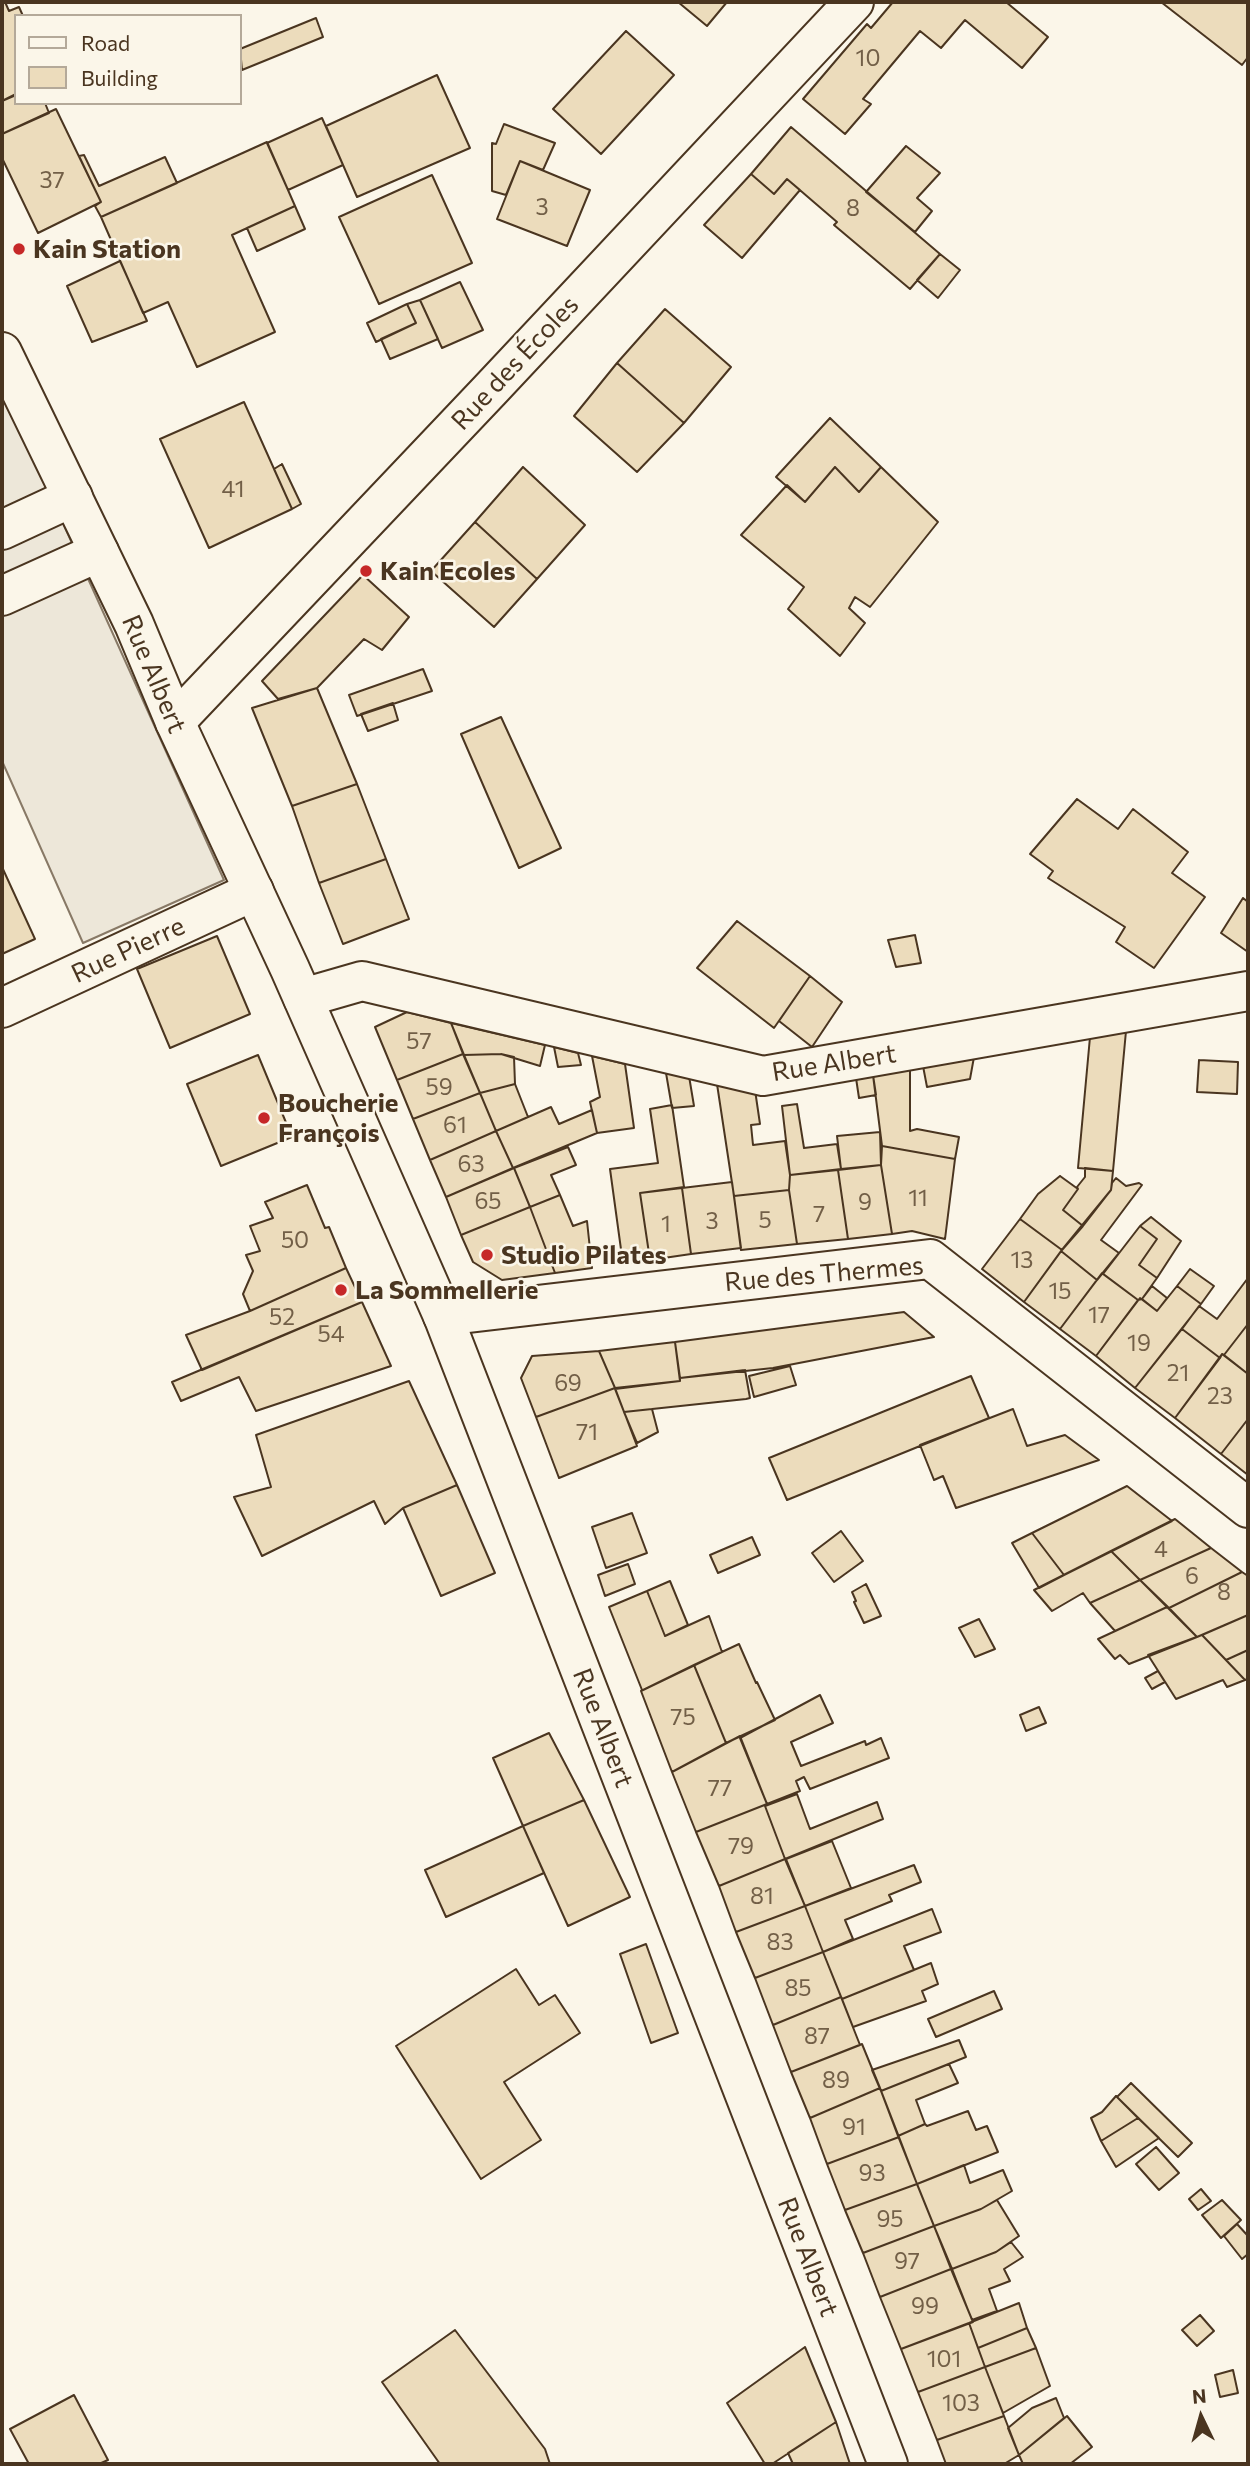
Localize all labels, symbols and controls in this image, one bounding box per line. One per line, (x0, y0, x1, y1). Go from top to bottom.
legend (14, 14, 242, 105)
text: Road (81, 30, 130, 55)
house number: 10 (856, 44, 880, 72)
text: Building (81, 65, 158, 90)
house number: 37 (39, 166, 65, 194)
house number: 3 (535, 193, 549, 221)
house number: 8 (846, 194, 860, 222)
place label: Kain Station (33, 233, 181, 265)
marker: Kain Station (11, 241, 27, 257)
street label: Rue des Écoles (445, 289, 585, 437)
house number: 41 (222, 475, 244, 503)
place label: Kain Ecoles (380, 555, 516, 587)
marker: Kain Ecoles (358, 563, 374, 579)
street label: Rue Albert (115, 610, 193, 738)
street label: Rue Pierre (66, 910, 190, 990)
house number: 57 (406, 1027, 432, 1055)
street label: Rue Albert (770, 1038, 898, 1088)
house number: 59 (425, 1073, 453, 1101)
place label: Boucherie François (278, 1087, 399, 1148)
marker: Boucherie François (256, 1110, 272, 1126)
house number: 61 (443, 1111, 467, 1139)
house number: 63 (457, 1150, 485, 1178)
house number: 11 (908, 1184, 928, 1212)
house number: 65 (474, 1187, 502, 1215)
house number: 9 (858, 1188, 872, 1216)
house number: 7 (813, 1200, 825, 1228)
house number: 5 (758, 1206, 772, 1234)
house number: 3 (705, 1207, 719, 1235)
house number: 1 (661, 1210, 671, 1238)
house number: 50 (281, 1226, 309, 1254)
place label: Studio Pilates (501, 1239, 667, 1271)
house number: 13 (1011, 1246, 1033, 1274)
marker: Studio Pilates (479, 1247, 495, 1263)
street label: Rue des Thermes (723, 1250, 925, 1298)
place label: La Sommellerie (355, 1274, 538, 1306)
house number: 15 (1048, 1277, 1072, 1305)
marker: La Sommellerie (333, 1282, 349, 1298)
house number: 17 (1088, 1301, 1110, 1329)
house number: 52 (269, 1303, 295, 1331)
house number: 54 (317, 1320, 345, 1348)
house number: 19 (1127, 1329, 1151, 1357)
house number: 21 (1167, 1359, 1189, 1387)
house number: 69 (554, 1369, 582, 1397)
house number: 23 (1207, 1382, 1233, 1410)
house number: 71 (576, 1418, 598, 1446)
house number: 4 (1154, 1535, 1168, 1563)
house number: 6 (1185, 1562, 1199, 1590)
house number: 8 (1217, 1578, 1231, 1606)
street label: Rue Albert (566, 1664, 640, 1792)
house number: 75 (670, 1703, 696, 1731)
house number: 77 (708, 1774, 732, 1802)
house number: 79 (728, 1832, 754, 1860)
house number: 81 (750, 1882, 774, 1910)
house number: 83 (766, 1928, 794, 1956)
house number: 85 (784, 1974, 812, 2002)
house number: 87 (804, 2022, 830, 2050)
house number: 89 (822, 2066, 850, 2094)
house number: 91 (842, 2113, 866, 2141)
house number: 93 (858, 2159, 886, 2187)
street label: Rue Albert (771, 2193, 845, 2321)
house number: 95 (876, 2205, 904, 2233)
house number: 97 (894, 2247, 920, 2275)
house number: 99 (911, 2292, 939, 2320)
house number: 101 (927, 2345, 961, 2373)
north arrow (1166, 2382, 1236, 2452)
text: N (1191, 2384, 1207, 2408)
house number: 103 (942, 2389, 980, 2417)

